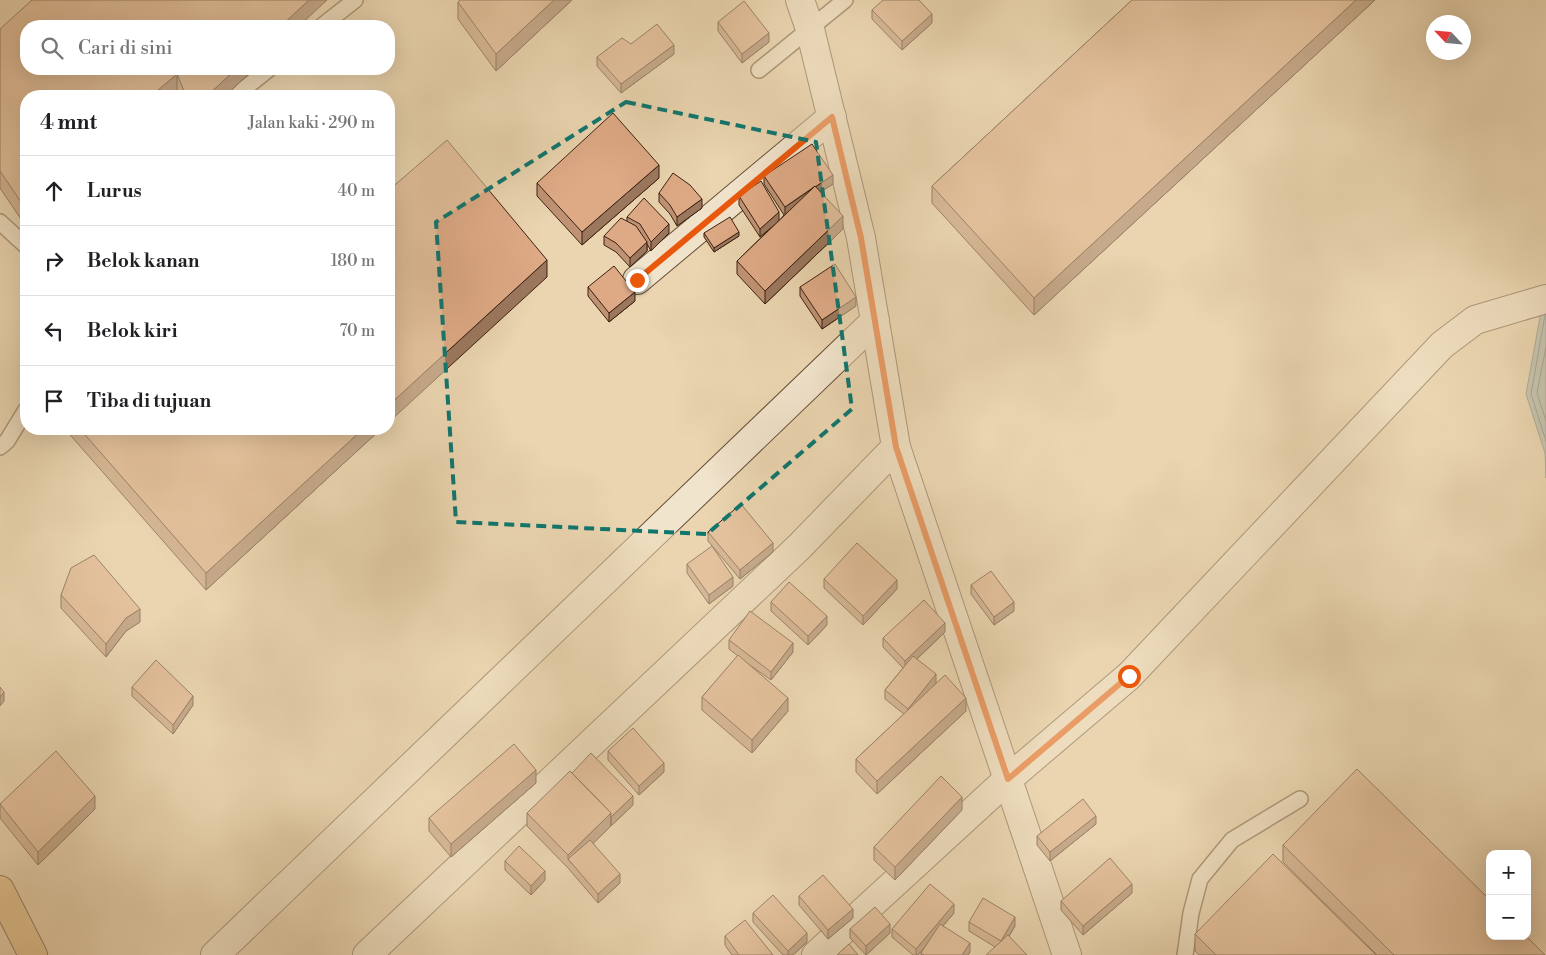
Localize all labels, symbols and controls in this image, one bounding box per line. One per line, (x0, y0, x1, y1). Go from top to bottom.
north arrow (1426, 15, 1471, 60)
search box (20, 20, 395, 75)
icon: search (38, 34, 66, 62)
text: Cari di sini (78, 36, 173, 60)
text: 4 mnt (40, 110, 97, 136)
text: Jalan kaki · 290 m (248, 113, 375, 133)
icon: ahead (40, 177, 68, 205)
text: Lurus (87, 179, 142, 203)
text: 40 m (338, 181, 375, 201)
icon: right (40, 247, 68, 275)
text: Belok kanan (87, 249, 200, 273)
text: 180 m (331, 251, 375, 271)
route end (626, 269, 649, 292)
icon: left (40, 317, 68, 345)
text: Belok kiri (87, 319, 177, 343)
text: 70 m (339, 321, 375, 341)
icon: arrive (40, 387, 68, 415)
text: Tiba di tujuan (87, 389, 211, 413)
route start (1118, 665, 1141, 688)
map controls (1486, 850, 1531, 940)
button: + (1486, 850, 1531, 895)
button: − (1486, 895, 1531, 940)

